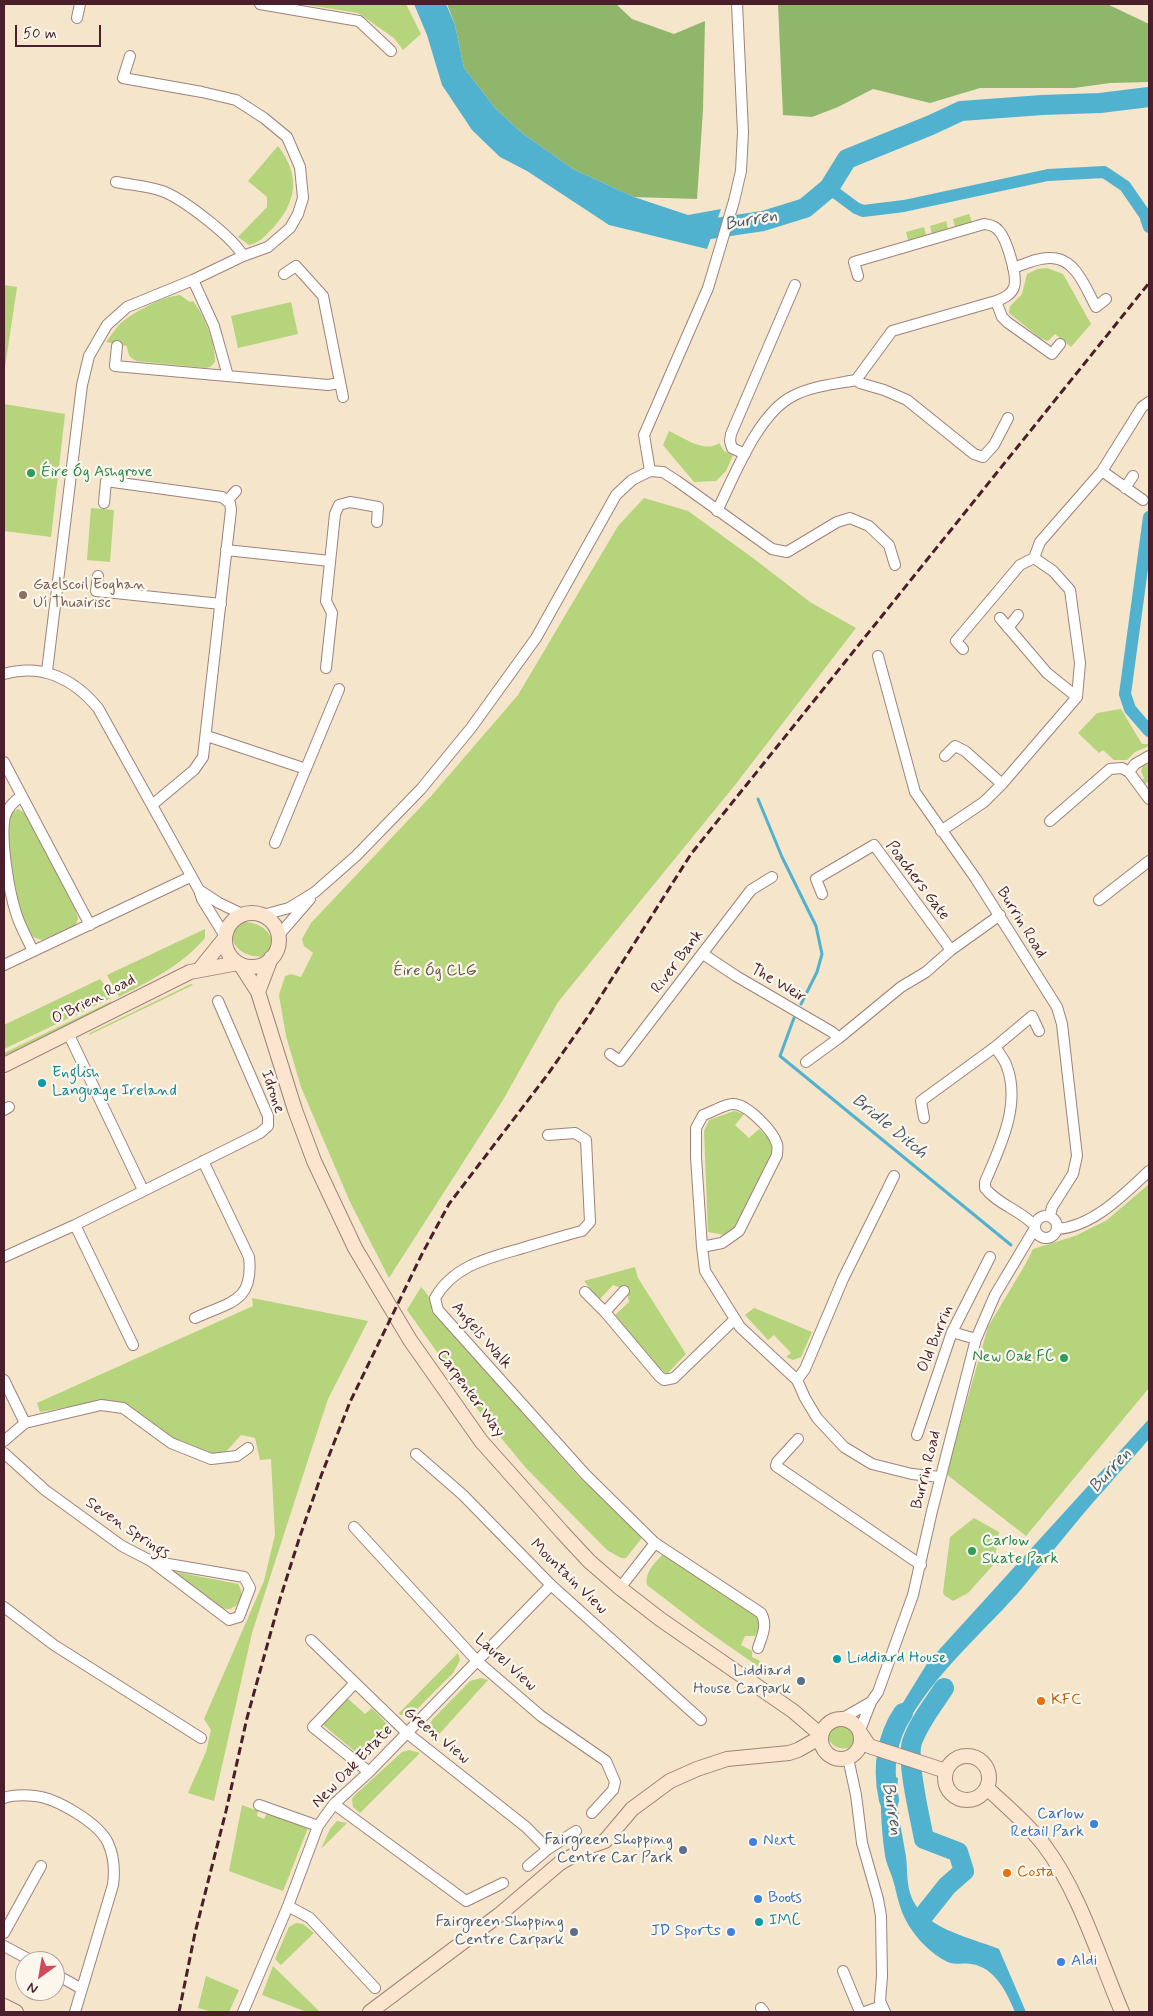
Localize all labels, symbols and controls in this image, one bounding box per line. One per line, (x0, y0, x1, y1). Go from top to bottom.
scale bar (18, 15, 104, 47)
text: 50 m (23, 24, 57, 44)
water label: Burren (723, 205, 779, 237)
place label: Éire Óg Ashgrove (41, 463, 152, 483)
marker: Éire Óg Ashgrove (25, 467, 37, 479)
place label: Gaelscoil Eoghan Uí Thuairisc (33, 576, 146, 614)
marker: Gaelscoil Eoghan Uí Thuairisc (17, 589, 29, 601)
street label: Poachers Gate (881, 837, 953, 925)
street label: Burrin Road (992, 884, 1050, 962)
street label: River Bank (648, 926, 708, 998)
street label: The Weir (747, 960, 809, 1008)
park label: Éire Óg CLG (393, 962, 477, 982)
street label: O'Brien Road (49, 971, 139, 1029)
place label: English Language Ireland (52, 1064, 177, 1102)
street label: Idrone (256, 1068, 288, 1116)
marker: English Language Ireland (36, 1077, 48, 1089)
water label: Bridle Ditch (847, 1090, 931, 1164)
street label: Angels Walk (447, 1299, 515, 1373)
street label: Old Burrin (914, 1303, 958, 1375)
street label: Carpenter Way (432, 1346, 508, 1442)
place label: New Oak FC (972, 1348, 1054, 1368)
marker: New Oak FC (1058, 1352, 1070, 1364)
street label: Burrin Road (908, 1429, 946, 1511)
water label: Burren (1085, 1444, 1137, 1498)
street label: Seven Springs (81, 1494, 173, 1564)
place label: Carlow Skate Park (982, 1532, 1058, 1570)
street label: Mountain View (525, 1535, 611, 1619)
marker: Carlow Skate Park (966, 1545, 978, 1557)
street label: Laurel View (470, 1630, 540, 1696)
place label: Liddiard House (847, 1649, 947, 1669)
marker: Liddiard House (831, 1653, 843, 1665)
place label: Liddiard House Carpark (693, 1662, 791, 1700)
marker: Liddiard House Carpark (795, 1675, 807, 1687)
place label: KFC (1051, 1691, 1081, 1711)
marker: KFC (1035, 1695, 1047, 1707)
street label: Green View (399, 1703, 473, 1769)
street label: New Oak Estate (309, 1721, 397, 1813)
water label: Burren (876, 1781, 906, 1837)
place label: Carlow Retail Park (1011, 1805, 1084, 1843)
marker: Carlow Retail Park (1088, 1818, 1100, 1830)
place label: Fairgreen Shopping Centre Car Park (545, 1831, 673, 1869)
place label: Next (763, 1832, 796, 1852)
marker: Next (747, 1836, 759, 1848)
marker: Fairgreen Shopping Centre Car Park (677, 1844, 689, 1856)
place label: Costa (1017, 1863, 1054, 1883)
marker: Costa (1001, 1867, 1013, 1879)
place label: Boots (768, 1889, 802, 1909)
marker: Boots (752, 1893, 764, 1905)
place label: IMC (769, 1912, 801, 1932)
place label: Fairgreen Shopping Centre Carpark (436, 1913, 564, 1951)
marker: IMC (753, 1916, 765, 1928)
place label: JD Sports (651, 1922, 721, 1942)
marker: Fairgreen Shopping Centre Carpark (568, 1926, 580, 1938)
marker: JD Sports (725, 1926, 737, 1938)
north arrow (15, 1951, 65, 2001)
place label: Aldi (1071, 1952, 1097, 1972)
marker: Aldi (1055, 1956, 1067, 1968)
text: N (24, 1978, 41, 1998)

